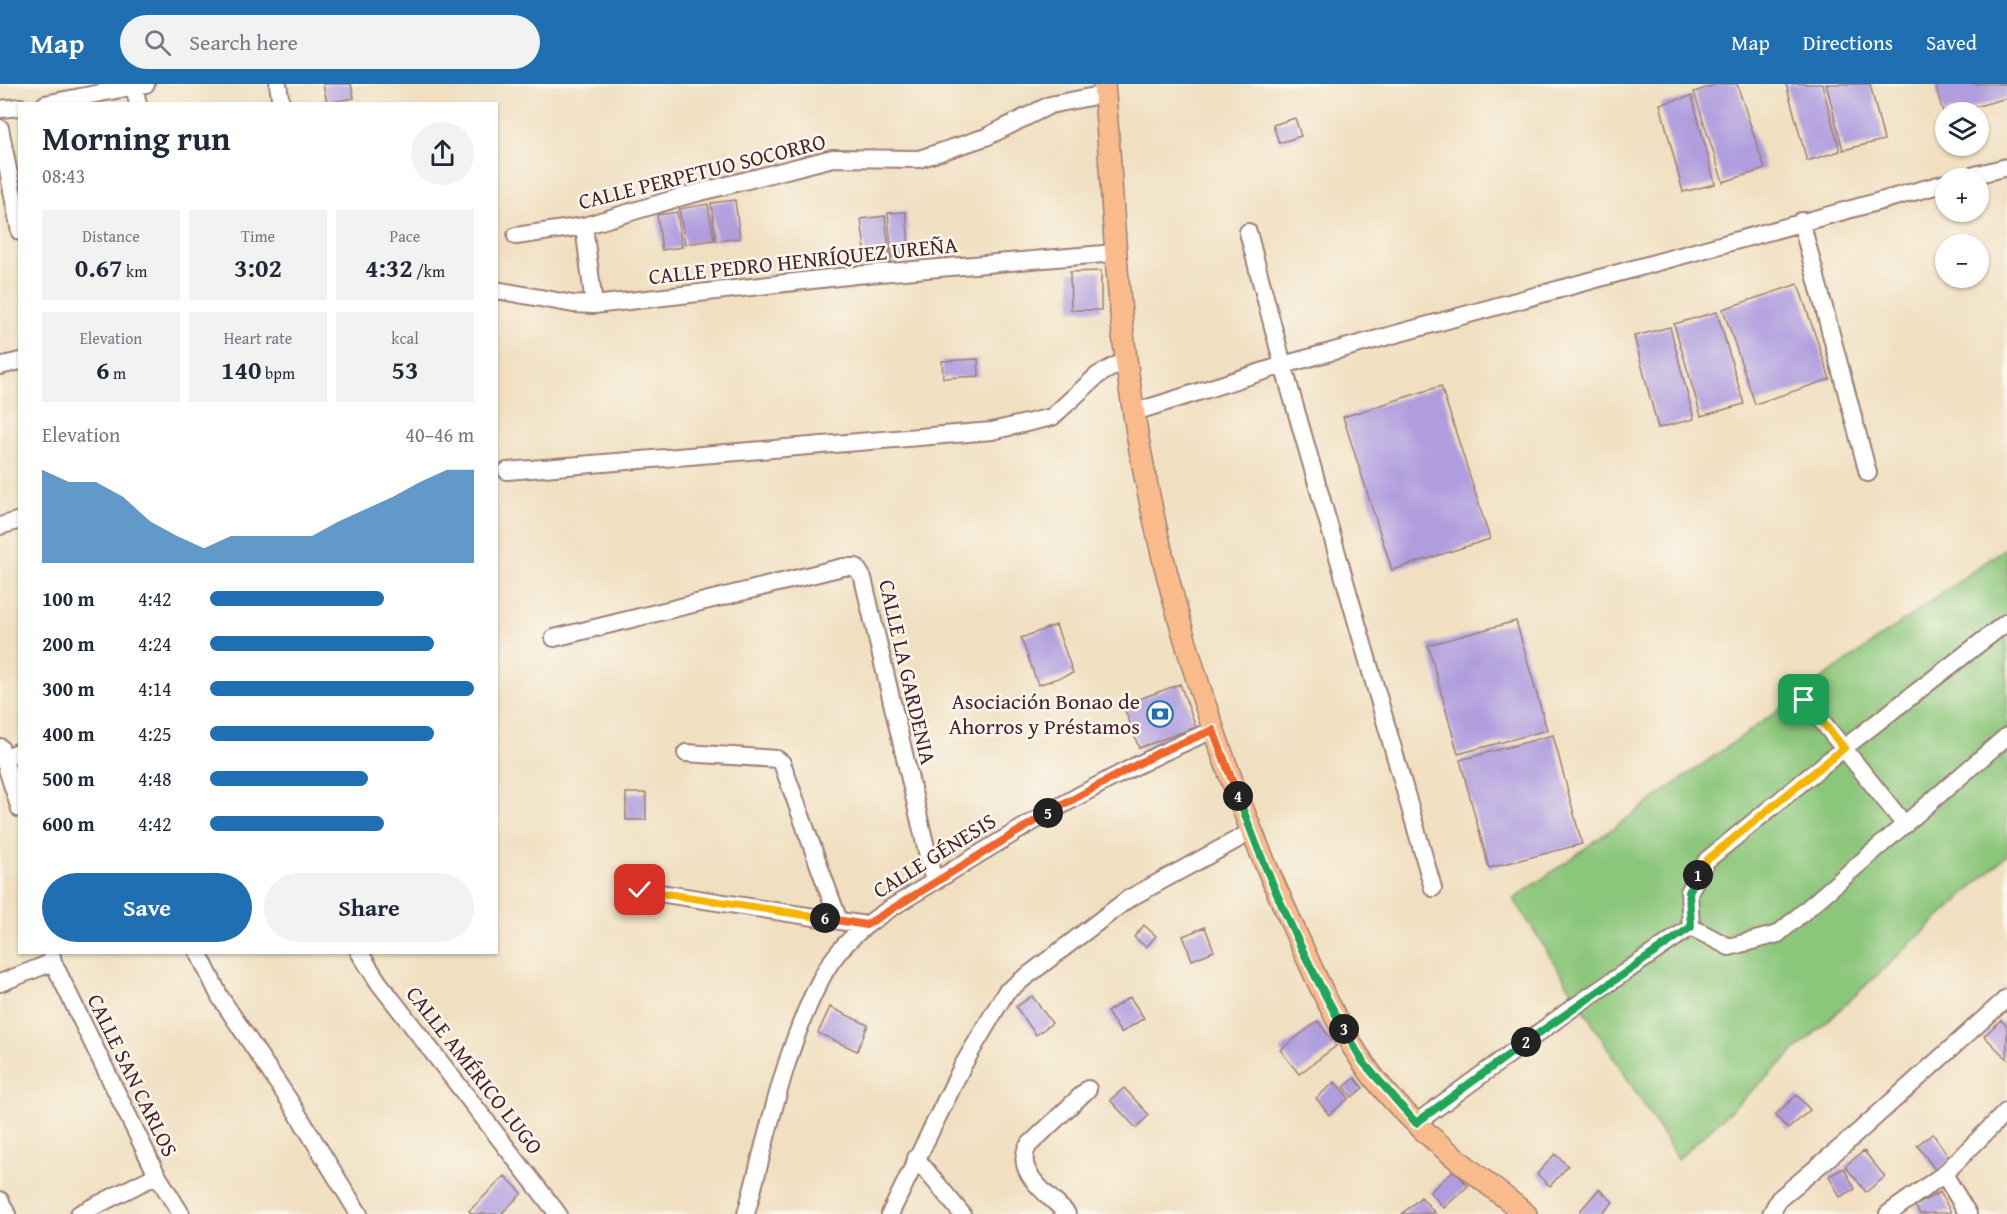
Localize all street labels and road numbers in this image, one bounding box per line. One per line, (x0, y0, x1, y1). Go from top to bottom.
street label: CALLE PERPETUO SOCORRO (575, 125, 829, 217)
street label: CALLE PEDRO HENRÍQUEZ UREÑA (647, 228, 960, 292)
street label: CALLE LA GARDENIA (871, 576, 945, 768)
street label: CALLE GÉNESIS (866, 804, 1002, 906)
street label: CALLE AMÉRICO LUGO (399, 979, 551, 1161)
street label: CALLE SAN CARLOS (80, 988, 186, 1162)

